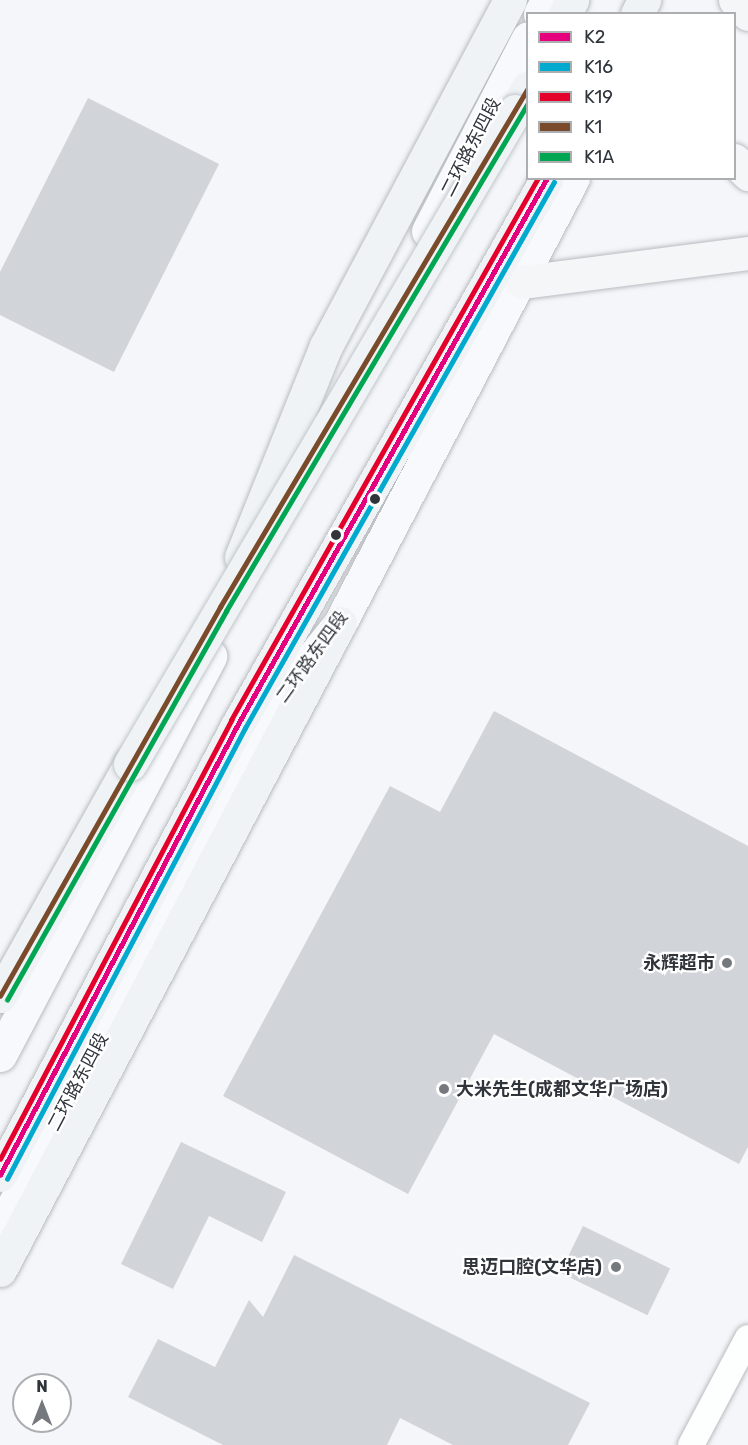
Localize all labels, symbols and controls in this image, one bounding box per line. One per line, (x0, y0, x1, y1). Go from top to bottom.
legend (526, 12, 736, 180)
text: K2 (584, 26, 605, 48)
text: K16 (584, 56, 613, 78)
text: K19 (584, 86, 613, 108)
street label: 二环路东四段 (437, 94, 505, 200)
text: K1 (584, 116, 602, 138)
text: K1A (584, 146, 614, 168)
unlabelled marker (369, 493, 381, 505)
unlabelled marker (330, 529, 342, 541)
street label: 二环路东四段 (272, 607, 352, 707)
place label: 永辉超市 (643, 952, 715, 974)
marker: 永辉超市 (720, 956, 734, 970)
street label: 二环路东四段 (43, 1029, 113, 1135)
place label: 大米先生(成都文华广场店) (456, 1078, 668, 1100)
marker: 大米先生(成都文华广场店) (437, 1082, 451, 1096)
place label: 思迈口腔(文华店) (462, 1256, 602, 1278)
marker: 思迈口腔(文华店) (607, 1258, 625, 1276)
north arrow (12, 1373, 72, 1433)
text: N (36, 1377, 48, 1396)

